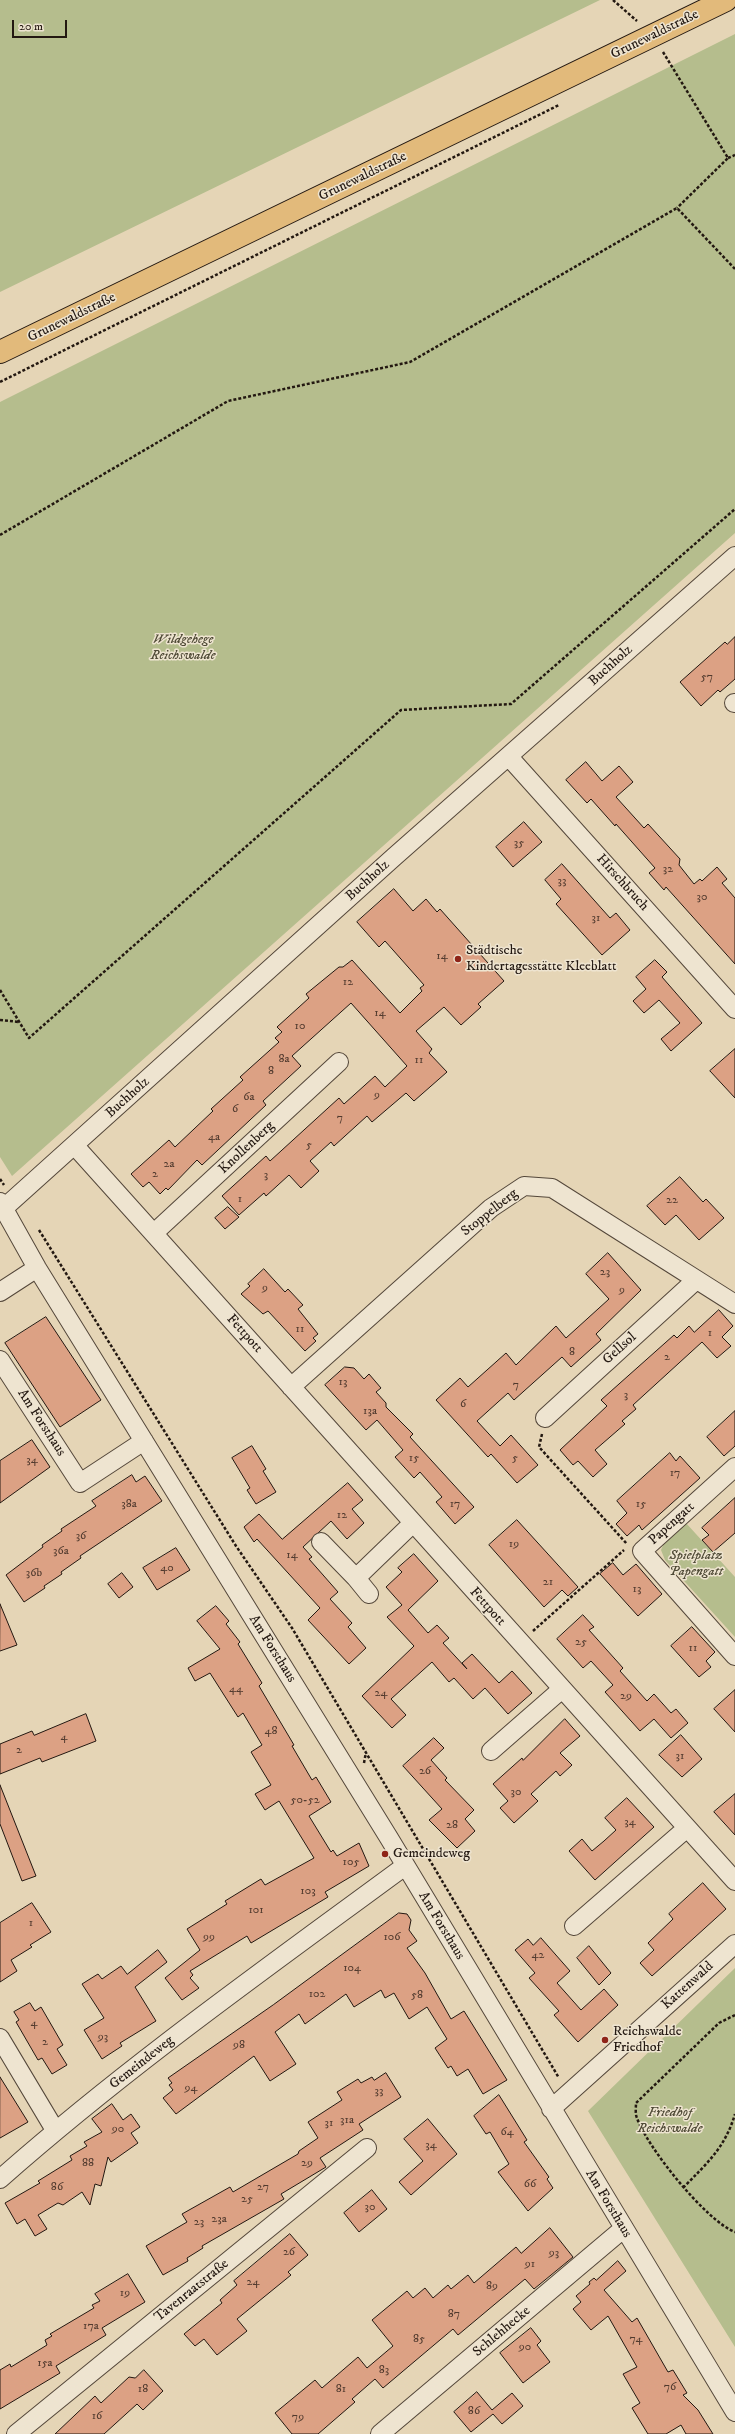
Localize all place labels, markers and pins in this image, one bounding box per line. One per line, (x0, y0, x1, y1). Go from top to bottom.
place label: Städtische Kindertagesstätte Kleeblatt (466, 943, 617, 976)
marker: Städtische Kindertagesstätte Kleeblatt (453, 954, 463, 964)
place label: Gemeindeweg (393, 1846, 470, 1862)
marker: Gemeindeweg (380, 1849, 390, 1859)
place label: Reichswalde Friedhof (613, 2024, 682, 2056)
marker: Reichswalde Friedhof (600, 2035, 610, 2045)

